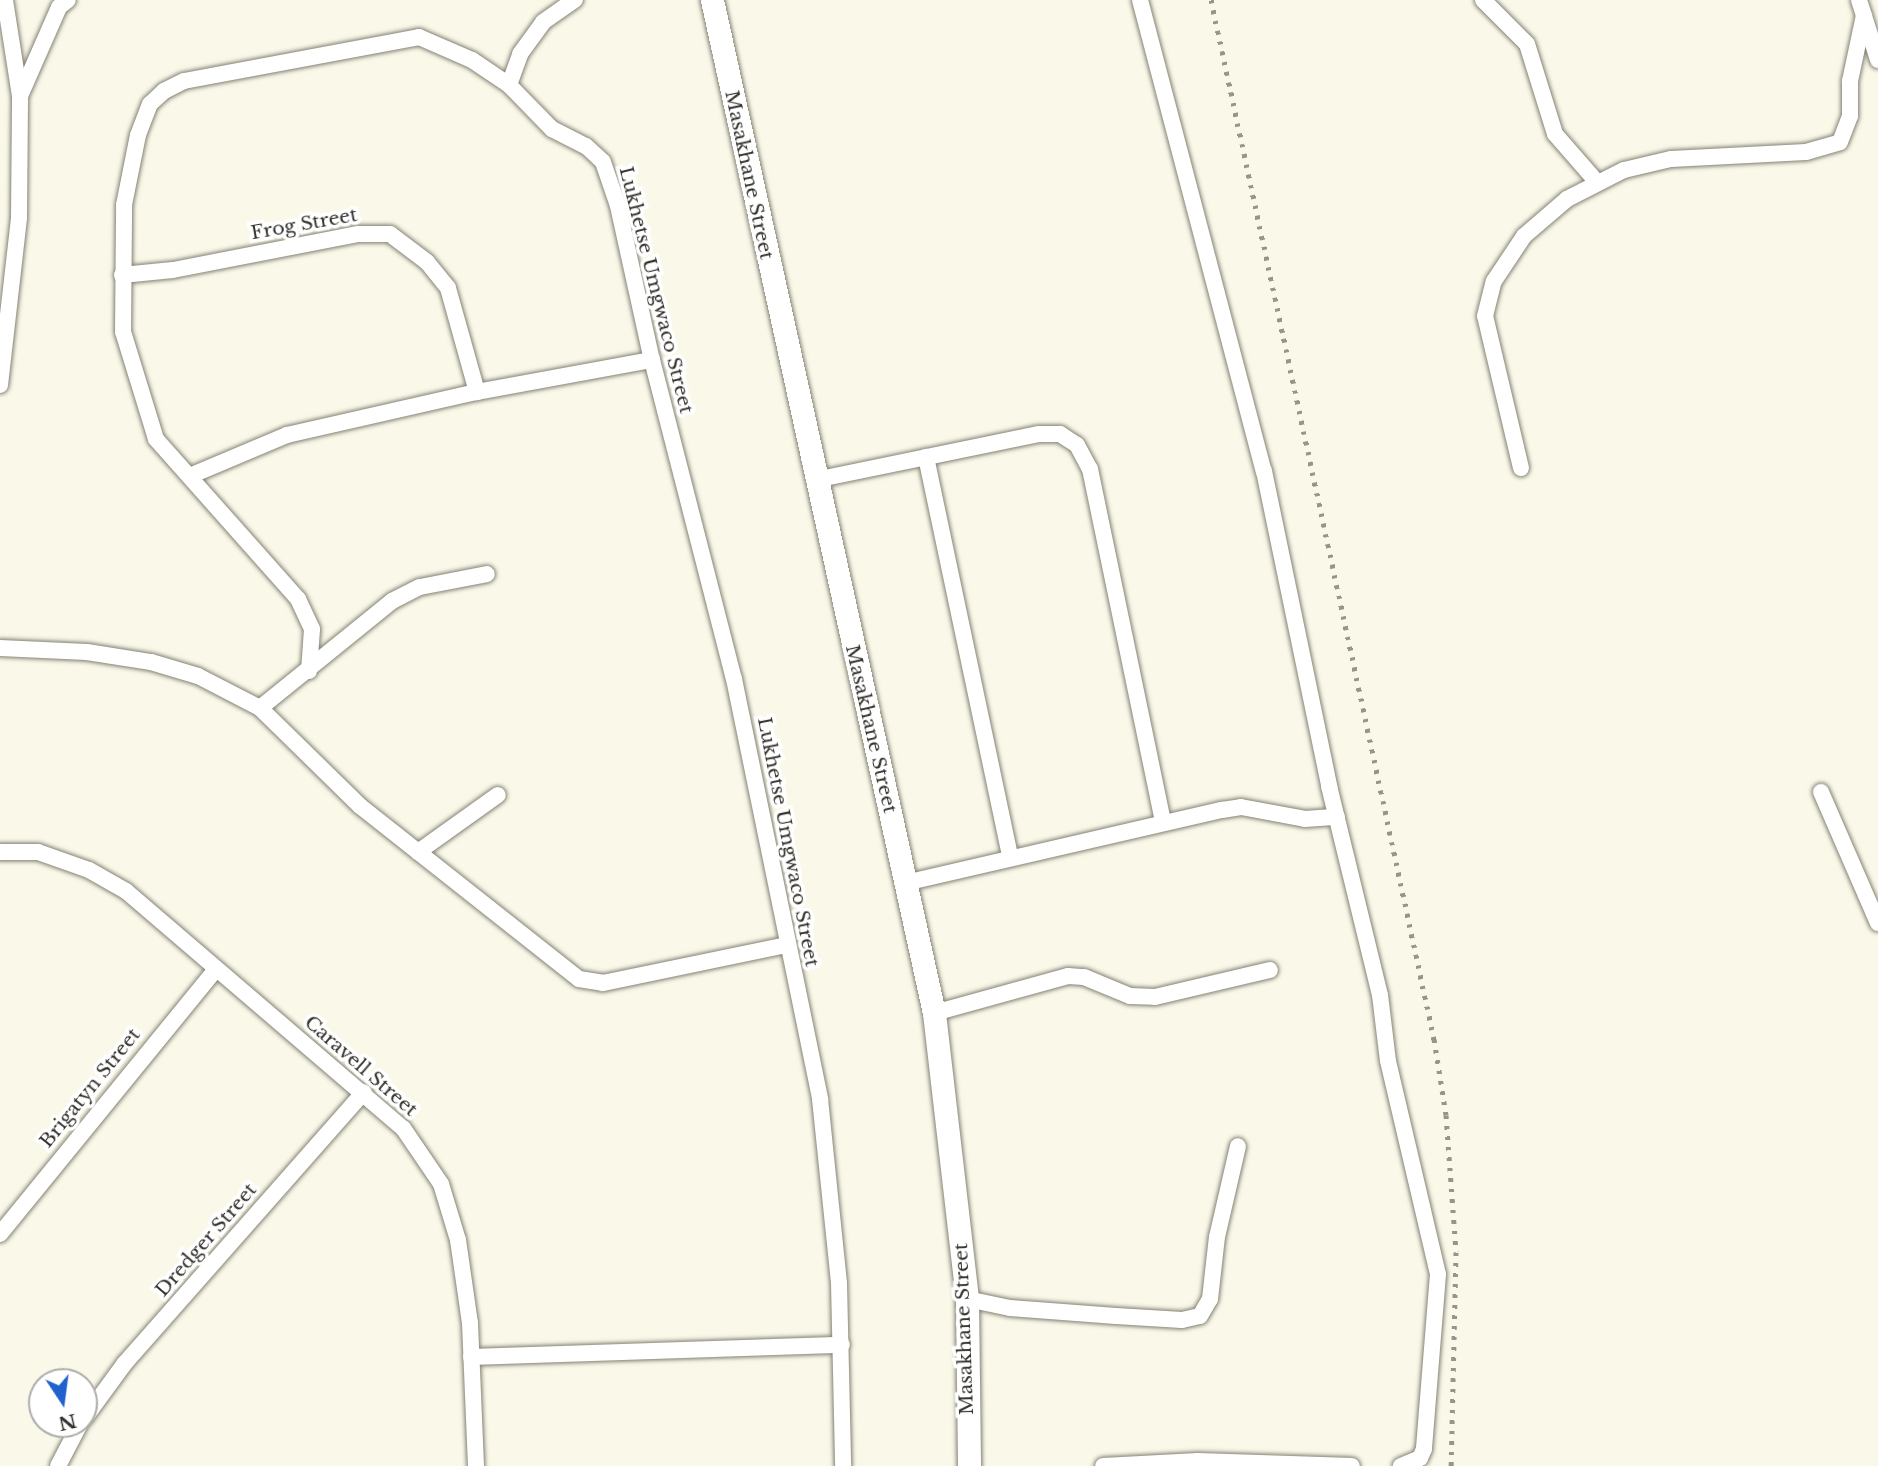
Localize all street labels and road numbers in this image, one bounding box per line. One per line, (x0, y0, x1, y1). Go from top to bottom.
street label: Masakhane Street (720, 88, 778, 262)
street label: Lukhetse Umgwaco Street (614, 164, 698, 416)
street label: Frog Street (249, 203, 359, 245)
street label: Masakhane Street (841, 643, 901, 815)
street label: Lukhetse Umgwaco Street (753, 715, 823, 969)
street label: Caravell Street (300, 1011, 422, 1121)
street label: Brigatyn Street (35, 1024, 145, 1152)
street label: Dredger Street (150, 1178, 262, 1302)
street label: Masakhane Street (950, 1243, 978, 1415)

